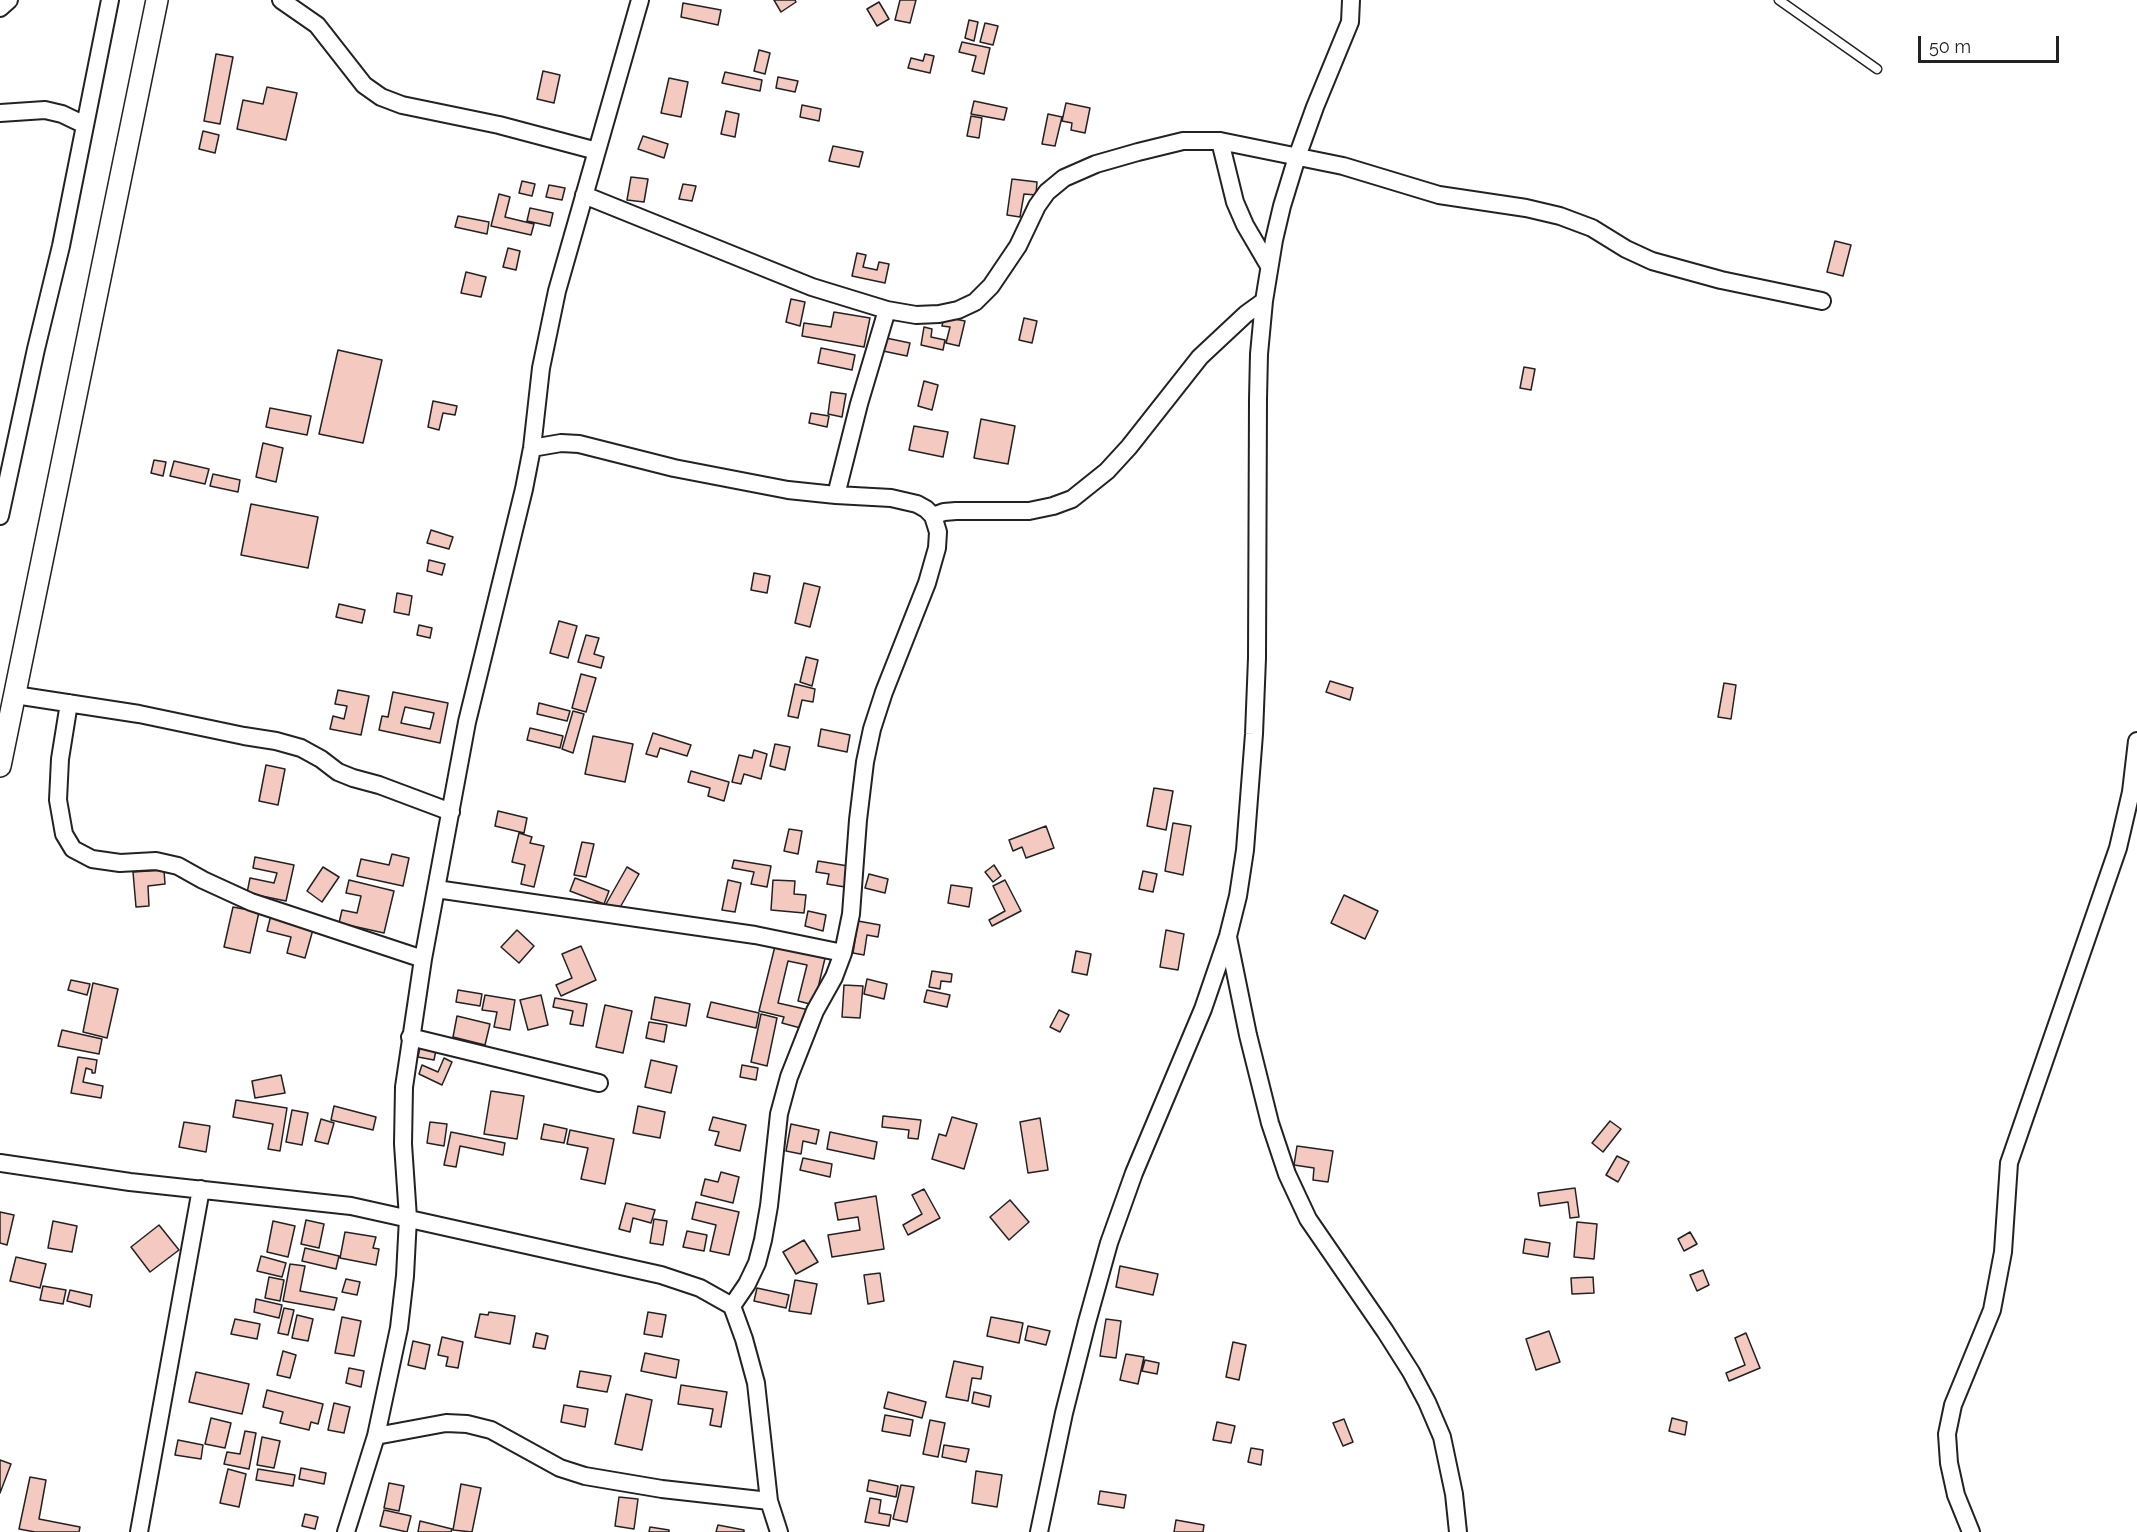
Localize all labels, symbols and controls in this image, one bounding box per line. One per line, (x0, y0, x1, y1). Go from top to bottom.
scale bar (1921, 24, 2062, 62)
text: 50 m (1929, 36, 1971, 57)

